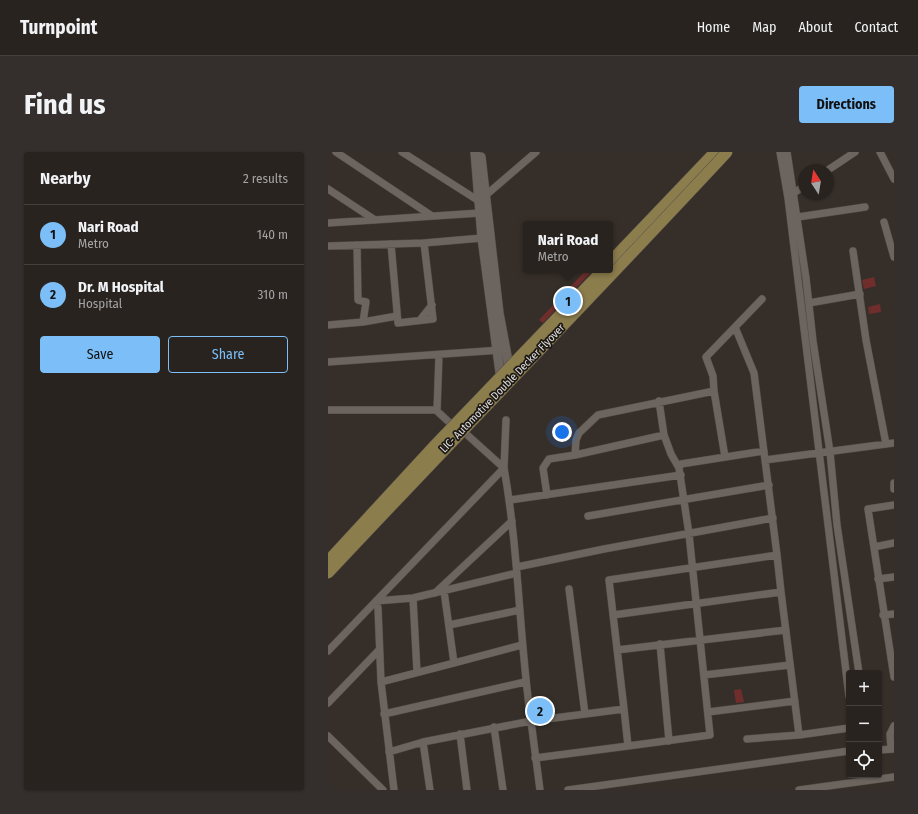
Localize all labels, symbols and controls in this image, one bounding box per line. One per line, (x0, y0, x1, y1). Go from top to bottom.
text: Turnpoint (20, 16, 97, 39)
text: Home (697, 19, 730, 36)
text: Map (752, 19, 776, 36)
text: About (798, 19, 833, 36)
text: Contact (855, 19, 898, 36)
button: Directions (799, 86, 894, 123)
text: Find us (24, 88, 106, 121)
north arrow (798, 164, 834, 200)
text: Nearby (40, 168, 91, 189)
text: 2 results (243, 171, 288, 186)
text: Nari Road (78, 218, 139, 236)
popup (523, 221, 613, 273)
text: 1 (50, 227, 56, 242)
text: 140 m (257, 227, 288, 242)
text: Nari Road (538, 231, 598, 249)
text: Metro (78, 236, 109, 251)
text: Metro (538, 249, 569, 264)
text: Dr. M Hospital (78, 278, 164, 296)
pin: 1 (555, 286, 581, 316)
text: 2 (50, 287, 56, 302)
text: 310 m (258, 287, 288, 302)
text: Hospital (78, 296, 122, 311)
street label: LIC- Automotive Double Decker Flyover (437, 321, 568, 455)
button: Save (40, 336, 160, 373)
button: Share (168, 336, 288, 373)
your location (552, 422, 572, 442)
map controls (846, 670, 882, 778)
button: + (846, 670, 882, 706)
pin: 2 (527, 696, 553, 726)
button: − (846, 706, 882, 742)
button: locate (846, 742, 882, 778)

